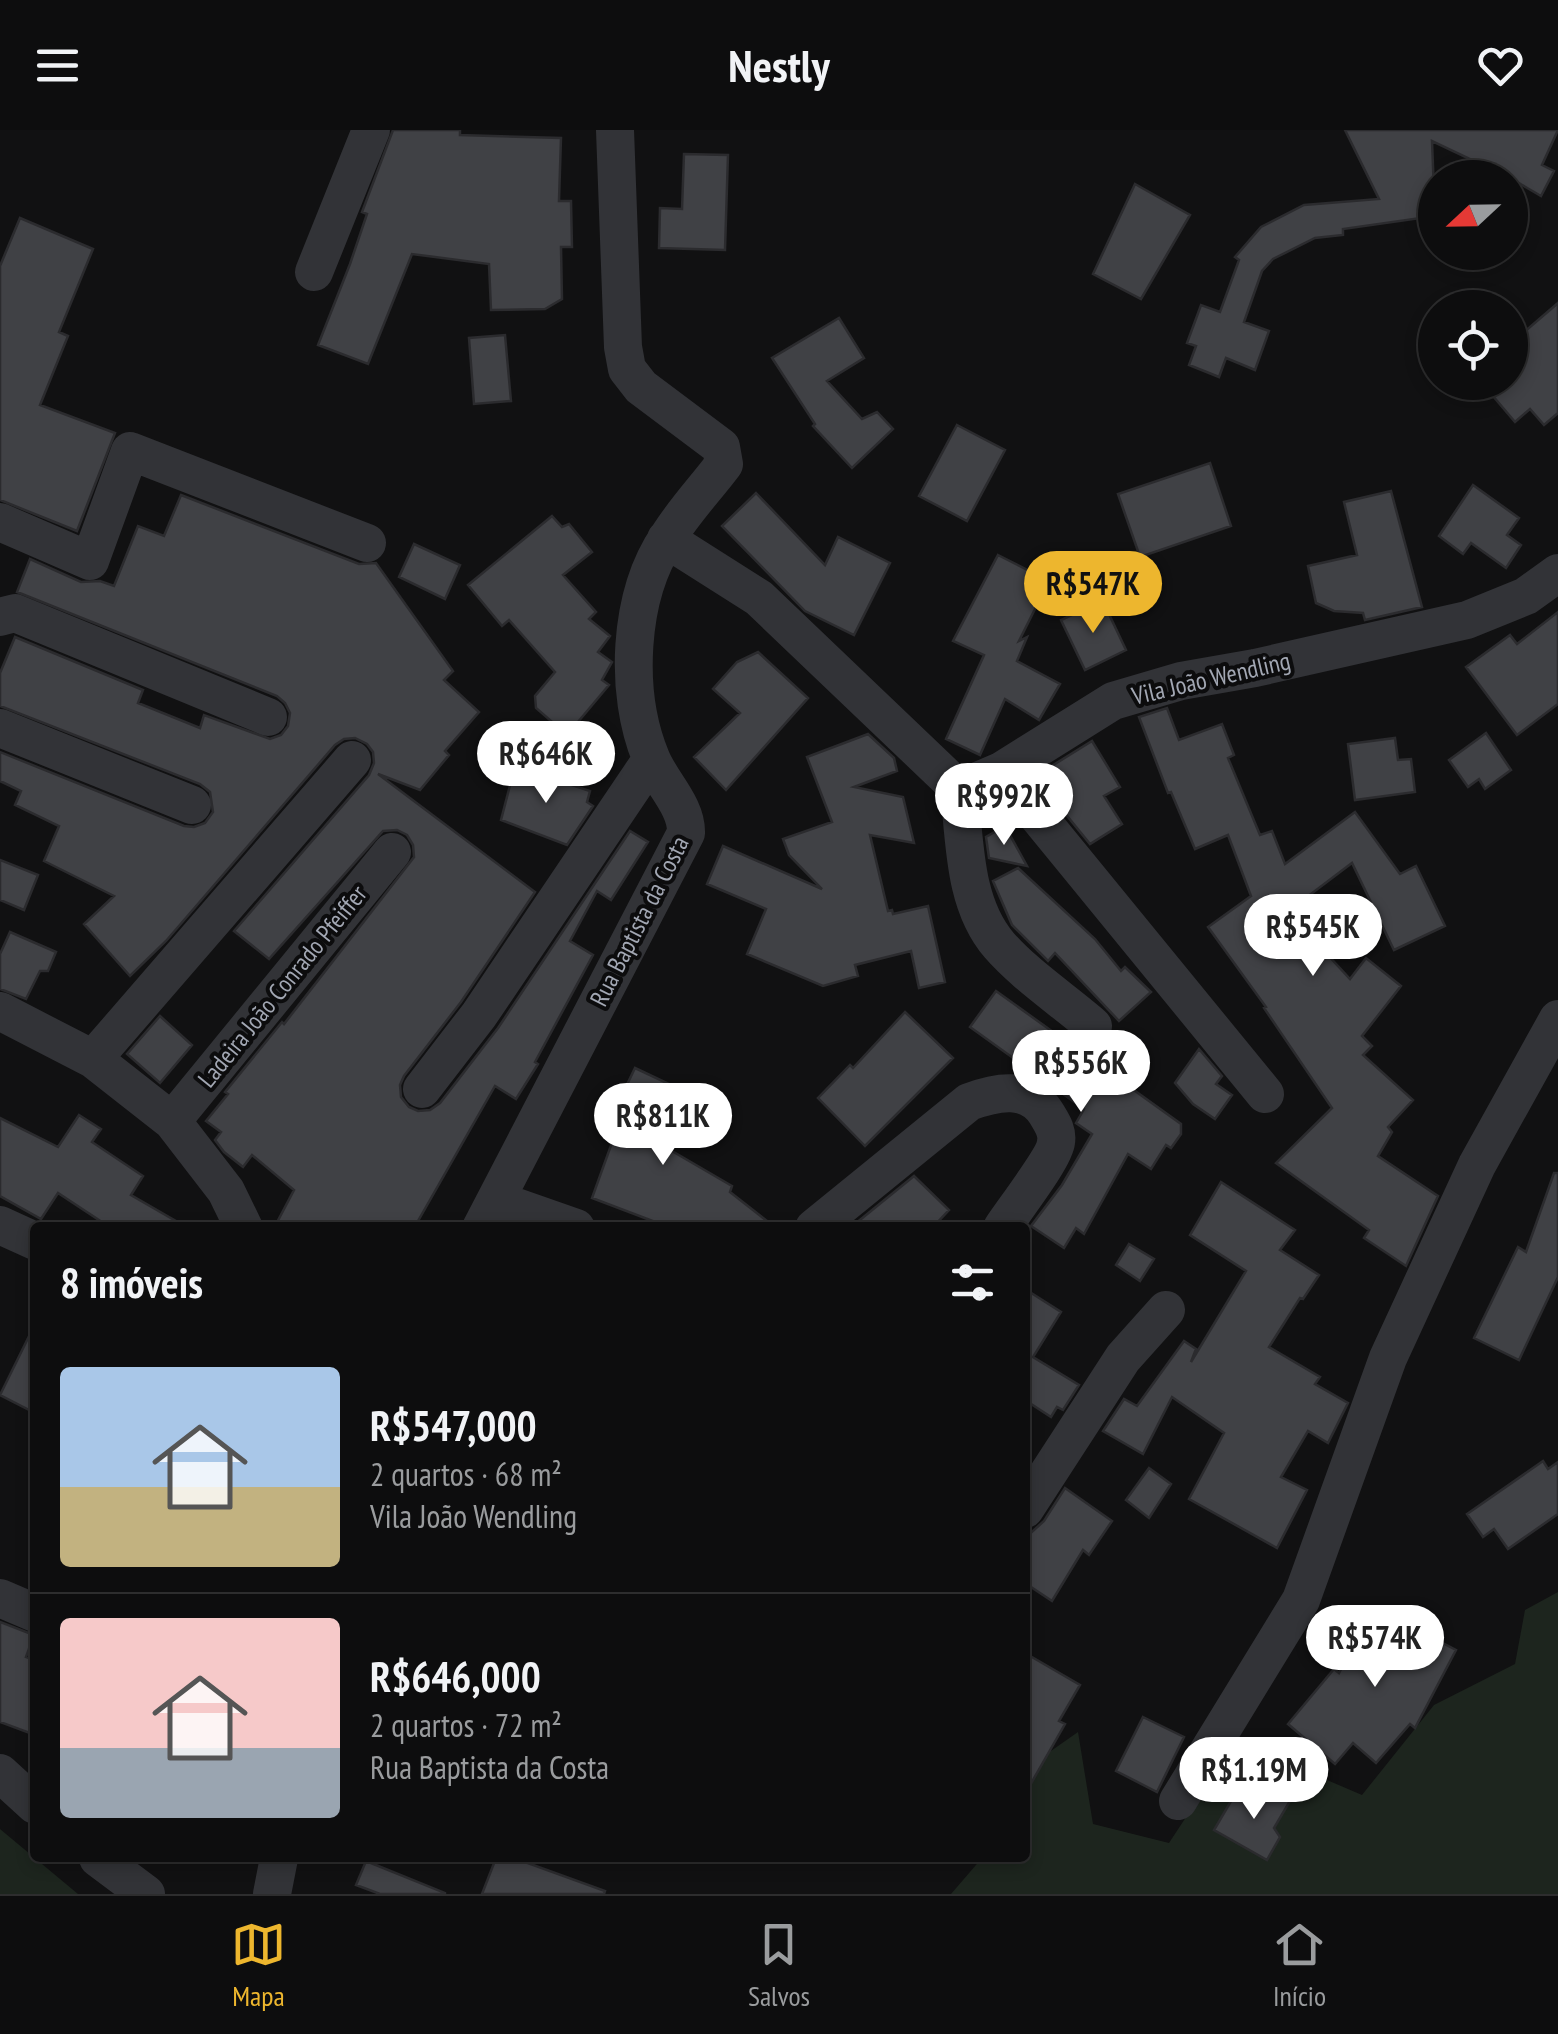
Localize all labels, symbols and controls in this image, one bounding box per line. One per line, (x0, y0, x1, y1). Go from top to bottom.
text: Nestly (728, 36, 830, 94)
icon: menu (30, 38, 85, 93)
icon: heart (1473, 38, 1528, 93)
north arrow (1418, 160, 1528, 270)
map controls (1418, 160, 1528, 400)
button: locate (1418, 290, 1528, 400)
pin: R$547K (1012, 551, 1174, 636)
text: R$547K (1046, 562, 1140, 604)
street label: Vila João Wendling (1128, 644, 1293, 712)
pin: R$646K (465, 721, 627, 806)
text: R$646K (499, 732, 593, 774)
pin: R$992K (923, 763, 1085, 848)
text: R$992K (957, 774, 1051, 816)
street label: Rua Baptista da Costa (582, 831, 696, 1011)
street label: Ladeira João Conrado Pfeiffer (191, 878, 374, 1094)
pin: R$545K (1232, 894, 1394, 979)
text: R$545K (1266, 905, 1360, 947)
pin: R$556K (1000, 1030, 1162, 1115)
text: R$556K (1034, 1041, 1128, 1083)
pin: R$811K (582, 1083, 744, 1168)
text: R$811K (616, 1094, 710, 1136)
text: 8 imóveis (60, 1255, 203, 1310)
icon: filters (945, 1255, 1000, 1310)
text: R$547,000 (370, 1398, 537, 1453)
icon: home (140, 1407, 260, 1527)
text: 2 quartos · 68 m² (370, 1453, 562, 1495)
text: Vila João Wendling (370, 1495, 577, 1537)
pin: R$574K (1294, 1605, 1456, 1690)
text: R$574K (1328, 1616, 1422, 1658)
text: R$646,000 (370, 1649, 541, 1704)
icon: home (140, 1658, 260, 1778)
text: 2 quartos · 72 m² (370, 1704, 562, 1746)
pin: R$1.19M (1162, 1737, 1346, 1822)
text: Rua Baptista da Costa (370, 1746, 609, 1788)
text: R$1.19M (1201, 1748, 1307, 1790)
tab: Mapa (231, 1917, 286, 2014)
tab: Salvos (748, 1917, 810, 2014)
tab: Início (1272, 1917, 1327, 2014)

